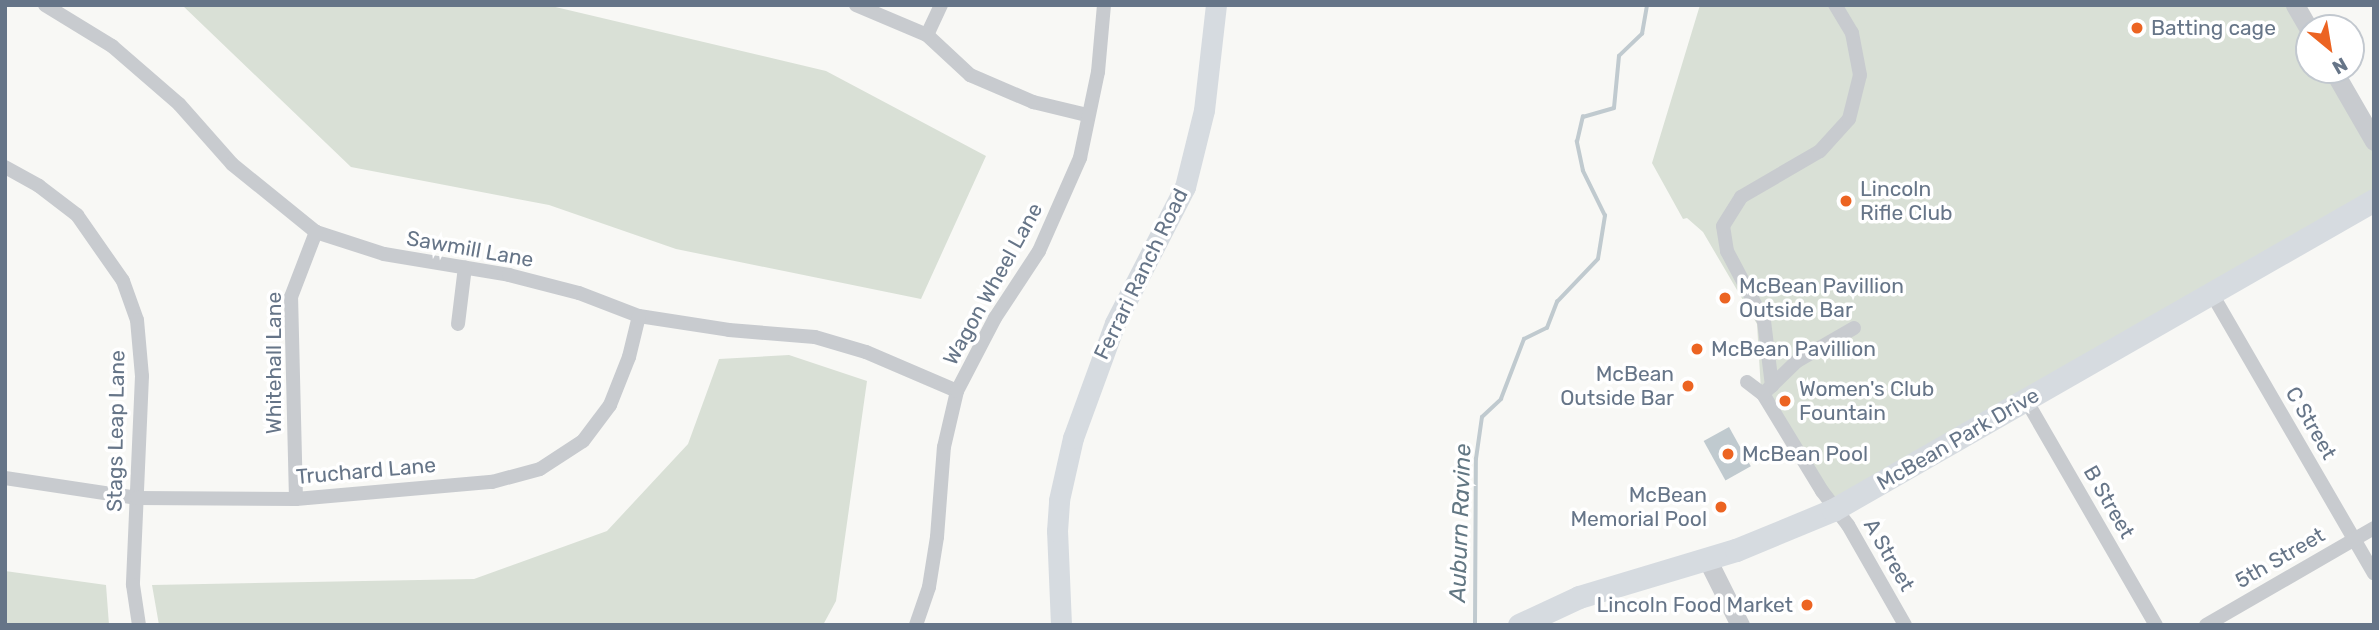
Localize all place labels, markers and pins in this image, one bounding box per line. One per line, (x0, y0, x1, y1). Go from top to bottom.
place label: Batting cage (2151, 15, 2276, 41)
marker: Batting cage (2129, 20, 2145, 36)
place label: Lincoln Rifle Club (1860, 176, 1953, 226)
marker: Lincoln Rifle Club (1838, 193, 1854, 209)
place label: McBean Pavillion Outside Bar (1739, 273, 1904, 323)
marker: McBean Pavillion Outside Bar (1717, 290, 1733, 306)
place label: McBean Pavillion (1711, 336, 1876, 362)
marker: McBean Pavillion (1689, 341, 1705, 357)
place label: McBean Outside Bar (1560, 361, 1674, 411)
place label: Women's Club Fountain (1799, 376, 1934, 426)
marker: McBean Outside Bar (1680, 378, 1696, 394)
marker: Women's Club Fountain (1777, 393, 1793, 409)
place label: McBean Pool (1742, 441, 1868, 467)
marker: McBean Pool (1720, 446, 1736, 462)
place label: McBean Memorial Pool (1570, 482, 1707, 532)
marker: McBean Memorial Pool (1713, 499, 1729, 515)
place label: Lincoln Food Market (1597, 592, 1793, 618)
marker: Lincoln Food Market (1799, 597, 1815, 613)

